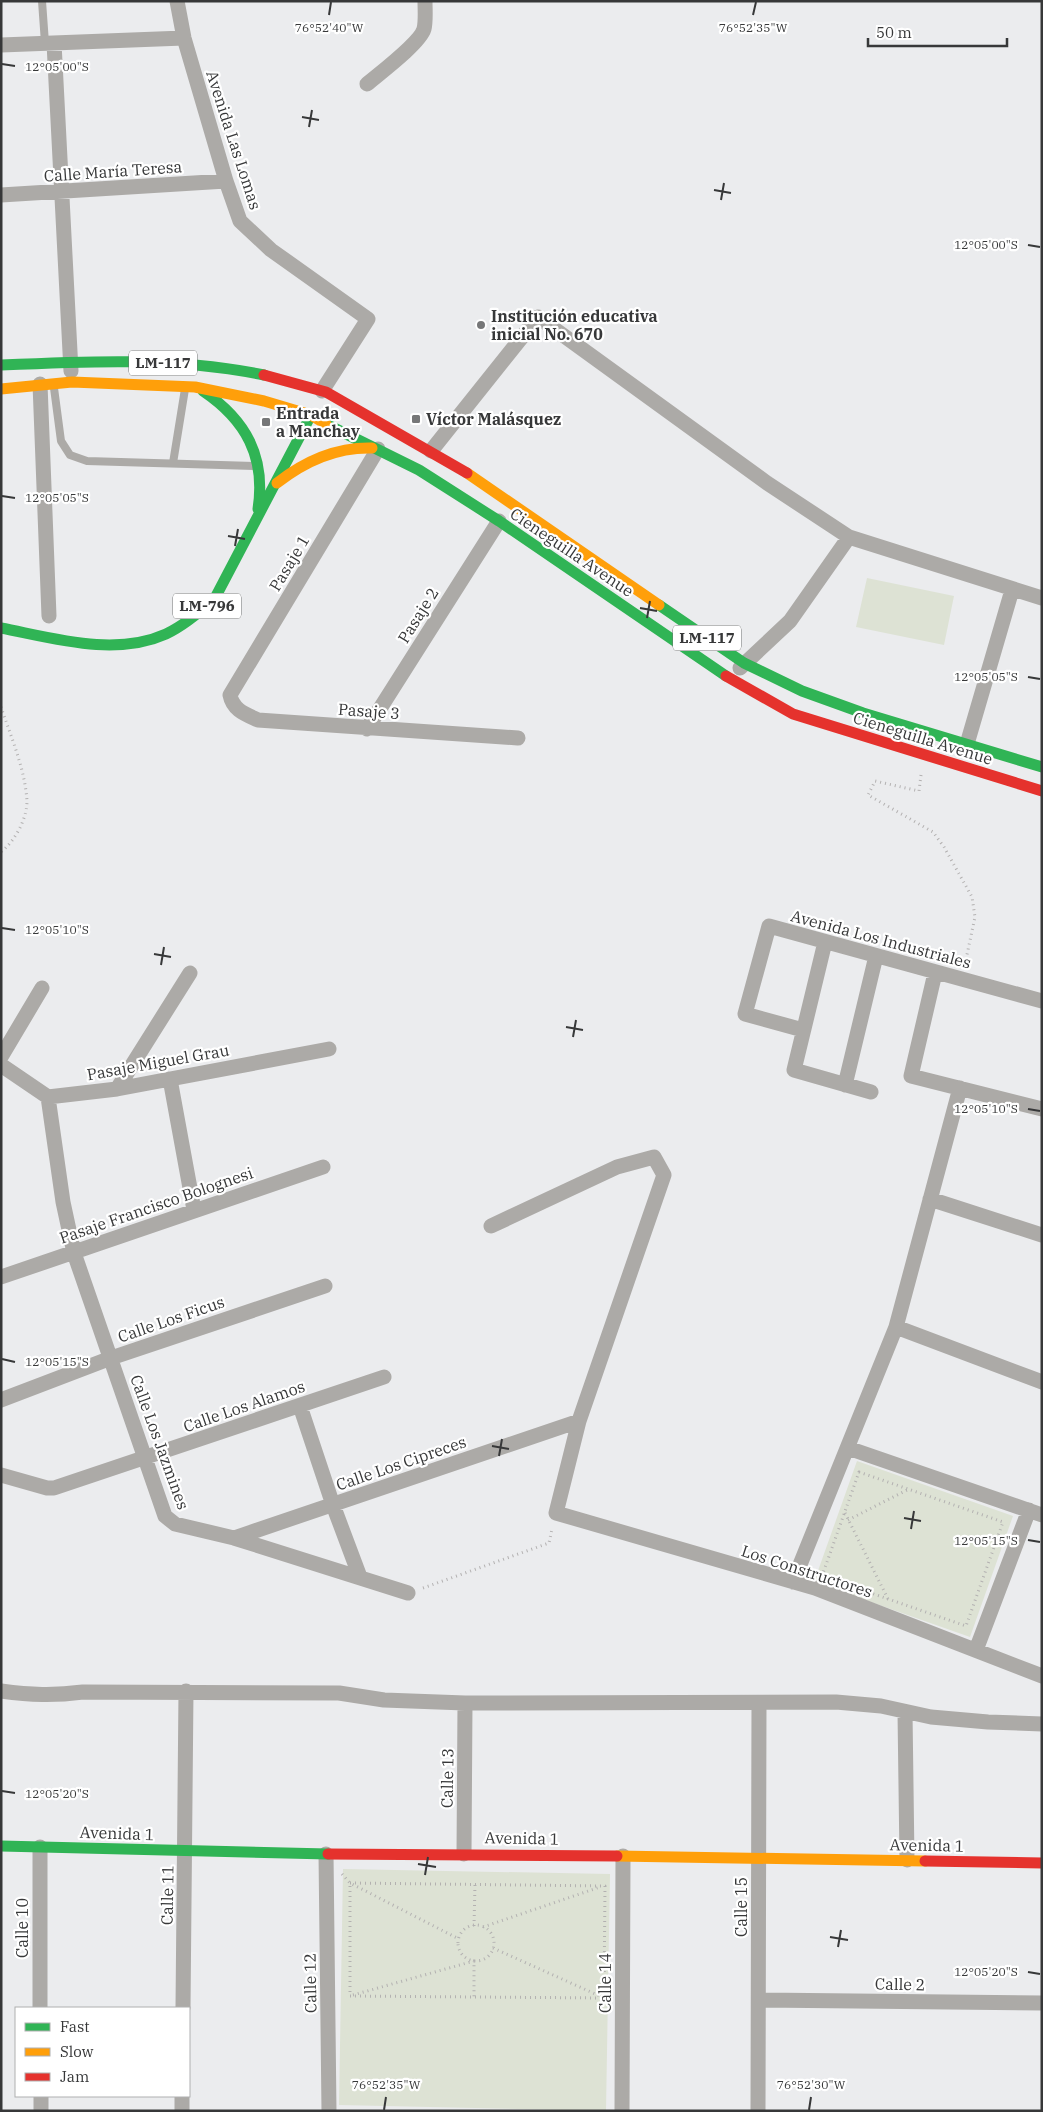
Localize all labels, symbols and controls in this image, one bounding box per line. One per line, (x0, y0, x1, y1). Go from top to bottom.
scale bar (868, 15, 1007, 47)
text: 76°52'40"W (295, 20, 364, 35)
text: 76°52'35"W (719, 20, 788, 35)
text: 50 m (876, 23, 912, 42)
text: 12°05'00"S (25, 59, 89, 74)
street label: Avenida Las Lomas (202, 68, 266, 212)
street label: Calle María Teresa (43, 156, 183, 186)
text: 12°05'00"S (954, 237, 1018, 252)
place label: Institución educativa inicial No. 670 (491, 306, 658, 344)
marker: Institución educativa inicial No. 670 (475, 319, 487, 331)
road number: LM-117 (129, 350, 197, 376)
place label: Entrada a Manchay (276, 403, 361, 441)
place label: Víctor Malásquez (426, 409, 561, 429)
marker: Víctor Malásquez (410, 413, 422, 425)
marker: Entrada a Manchay (260, 416, 272, 428)
text: 12°05'05"S (25, 490, 89, 505)
street label: Cieneguilla Avenue (506, 503, 638, 601)
street label: Pasaje 1 (265, 531, 313, 595)
street label: Pasaje 2 (393, 584, 443, 646)
road number: LM-796 (173, 594, 241, 618)
road number: LM-117 (673, 626, 741, 650)
text: 12°05'05"S (954, 669, 1018, 684)
street label: Pasaje 3 (337, 699, 401, 723)
street label: Cieneguilla Avenue (851, 707, 995, 769)
street label: Avenida Los Industriales (789, 905, 973, 973)
text: 12°05'10"S (25, 922, 89, 937)
street label: Pasaje Miguel Grau (85, 1040, 231, 1084)
text: 12°05'10"S (954, 1101, 1018, 1116)
street label: Pasaje Francisco Bolognesi (56, 1162, 256, 1248)
street label: Calle Los Ficus (115, 1291, 227, 1347)
text: 12°05'15"S (25, 1354, 89, 1369)
street label: Calle Los Jazmines (126, 1372, 194, 1512)
street label: Calle Los Alamos (181, 1376, 307, 1436)
street label: Calle Los Cipreces (333, 1431, 469, 1495)
text: 12°05'15"S (954, 1533, 1018, 1548)
street label: Los Constructores (739, 1540, 875, 1602)
street label: Calle 13 (436, 1748, 458, 1808)
text: 12°05'20"S (25, 1786, 89, 1801)
street label: Avenida 1 (79, 1822, 155, 1844)
street label: Avenida 1 (485, 1827, 559, 1849)
street label: Avenida 1 (890, 1834, 964, 1856)
street label: Calle 11 (156, 1865, 178, 1925)
street label: Calle 15 (731, 1877, 751, 1937)
street label: Calle 10 (12, 1898, 32, 1958)
street label: Calle 12 (299, 1953, 321, 2013)
street label: Calle 14 (595, 1953, 615, 2013)
text: 12°05'20"S (954, 1964, 1018, 1979)
street label: Calle 2 (875, 1974, 925, 1994)
legend (15, 2007, 190, 2097)
text: Fast (60, 2017, 90, 2036)
text: Slow (60, 2042, 94, 2061)
text: Jam (60, 2067, 89, 2086)
text: 76°52'35"W (352, 2077, 421, 2092)
text: 76°52'30"W (777, 2077, 846, 2092)

